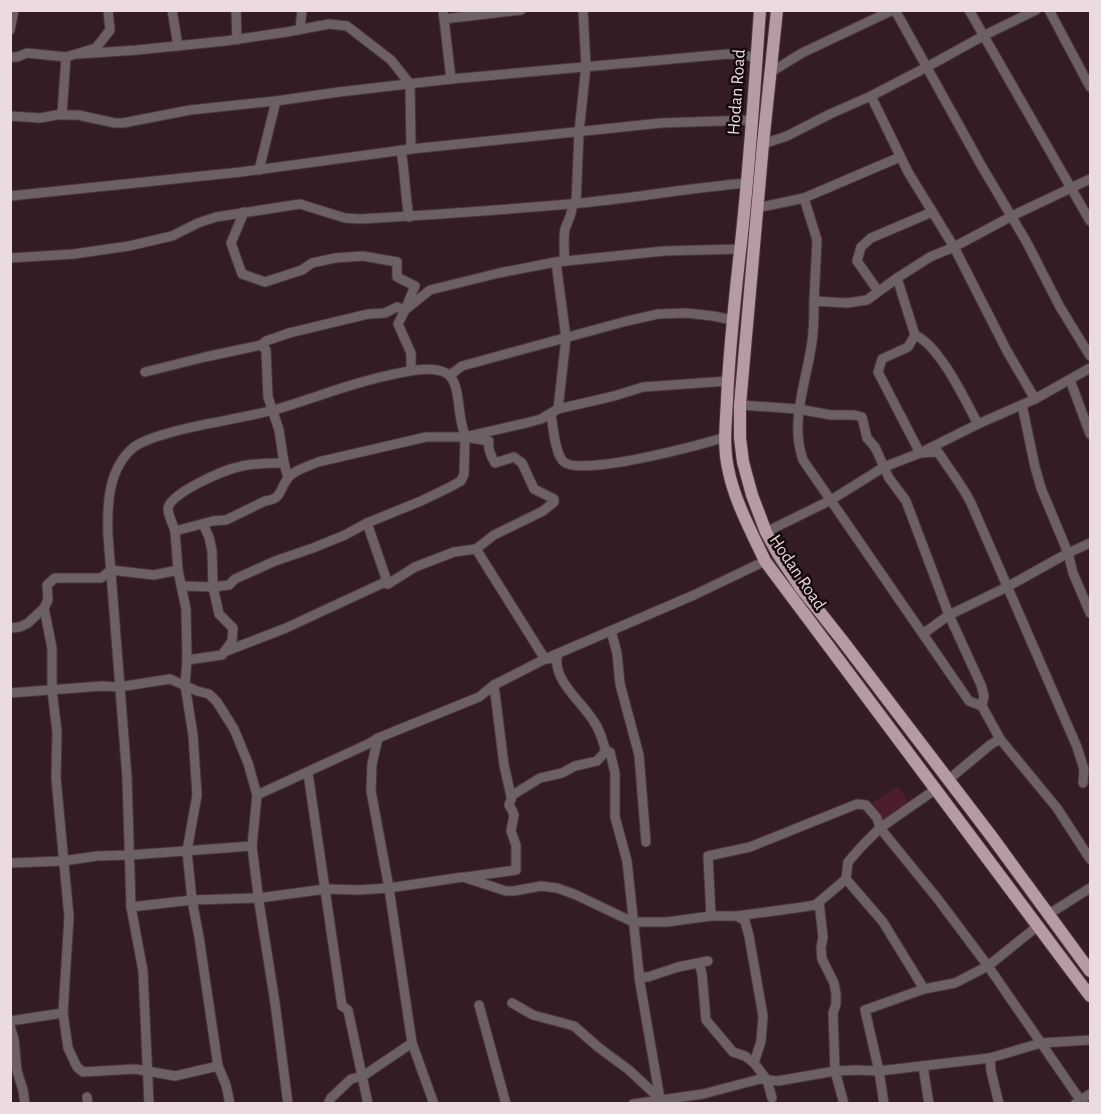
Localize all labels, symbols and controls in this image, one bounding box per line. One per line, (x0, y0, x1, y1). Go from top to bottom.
street label: Hodan Road (725, 48, 749, 136)
street label: Hodan Road (766, 532, 829, 613)

